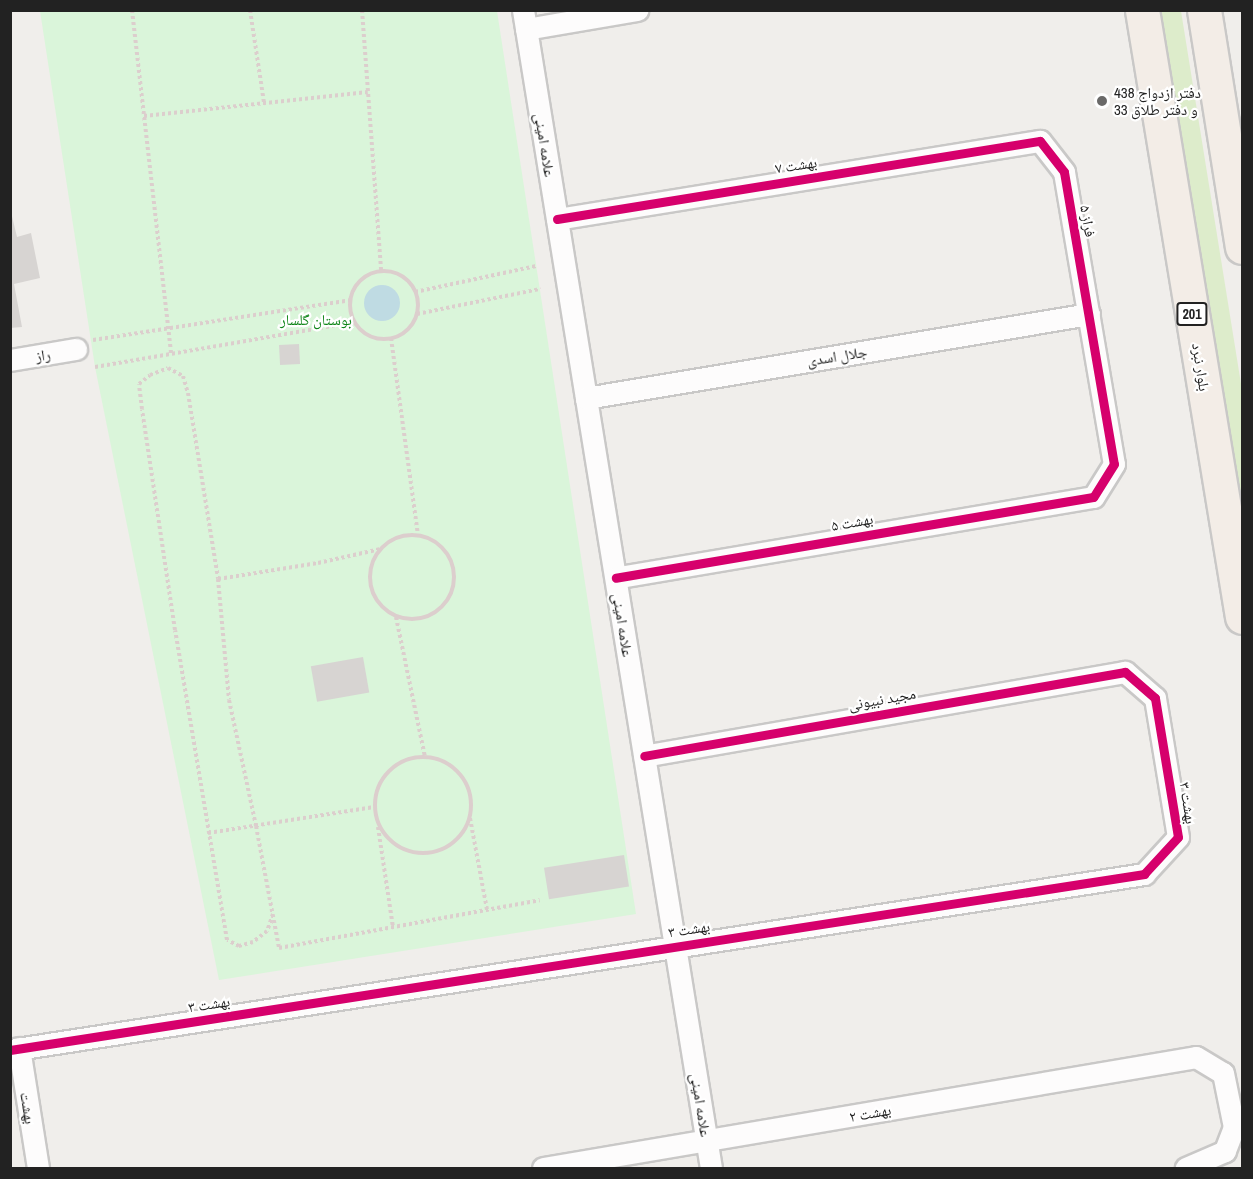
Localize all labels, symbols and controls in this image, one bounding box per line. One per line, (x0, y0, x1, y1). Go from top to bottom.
place label: دفتر ازدواج 438 و دفتر طلاق 33 (1114, 83, 1201, 118)
marker: دفتر ازدواج 438 و دفتر طلاق 33 (1095, 94, 1109, 108)
street label: علامه امینی (531, 112, 559, 178)
street label: بهشت ۷ (774, 153, 818, 177)
street label: فراز ۵ (1076, 204, 1100, 238)
road number: 201 (1176, 303, 1208, 325)
park label: بوستان گلسار (280, 311, 352, 329)
street label: جلال اسدی (806, 342, 868, 370)
street label: بلوار نبرد (1188, 342, 1214, 392)
street label: راز (34, 345, 52, 365)
street label: بهشت ۵ (830, 509, 874, 535)
street label: علامه امینی (609, 592, 637, 658)
street label: مجید نبیونی (847, 684, 917, 714)
street label: بهشت ۳ (1176, 781, 1200, 825)
street label: بهشت ۳ (667, 917, 711, 941)
street label: بهشت ۳ (187, 992, 231, 1016)
street label: علامه امینی (687, 1072, 715, 1138)
street label: بهشت (17, 1091, 39, 1125)
street label: بهشت ۲ (848, 1100, 892, 1126)

